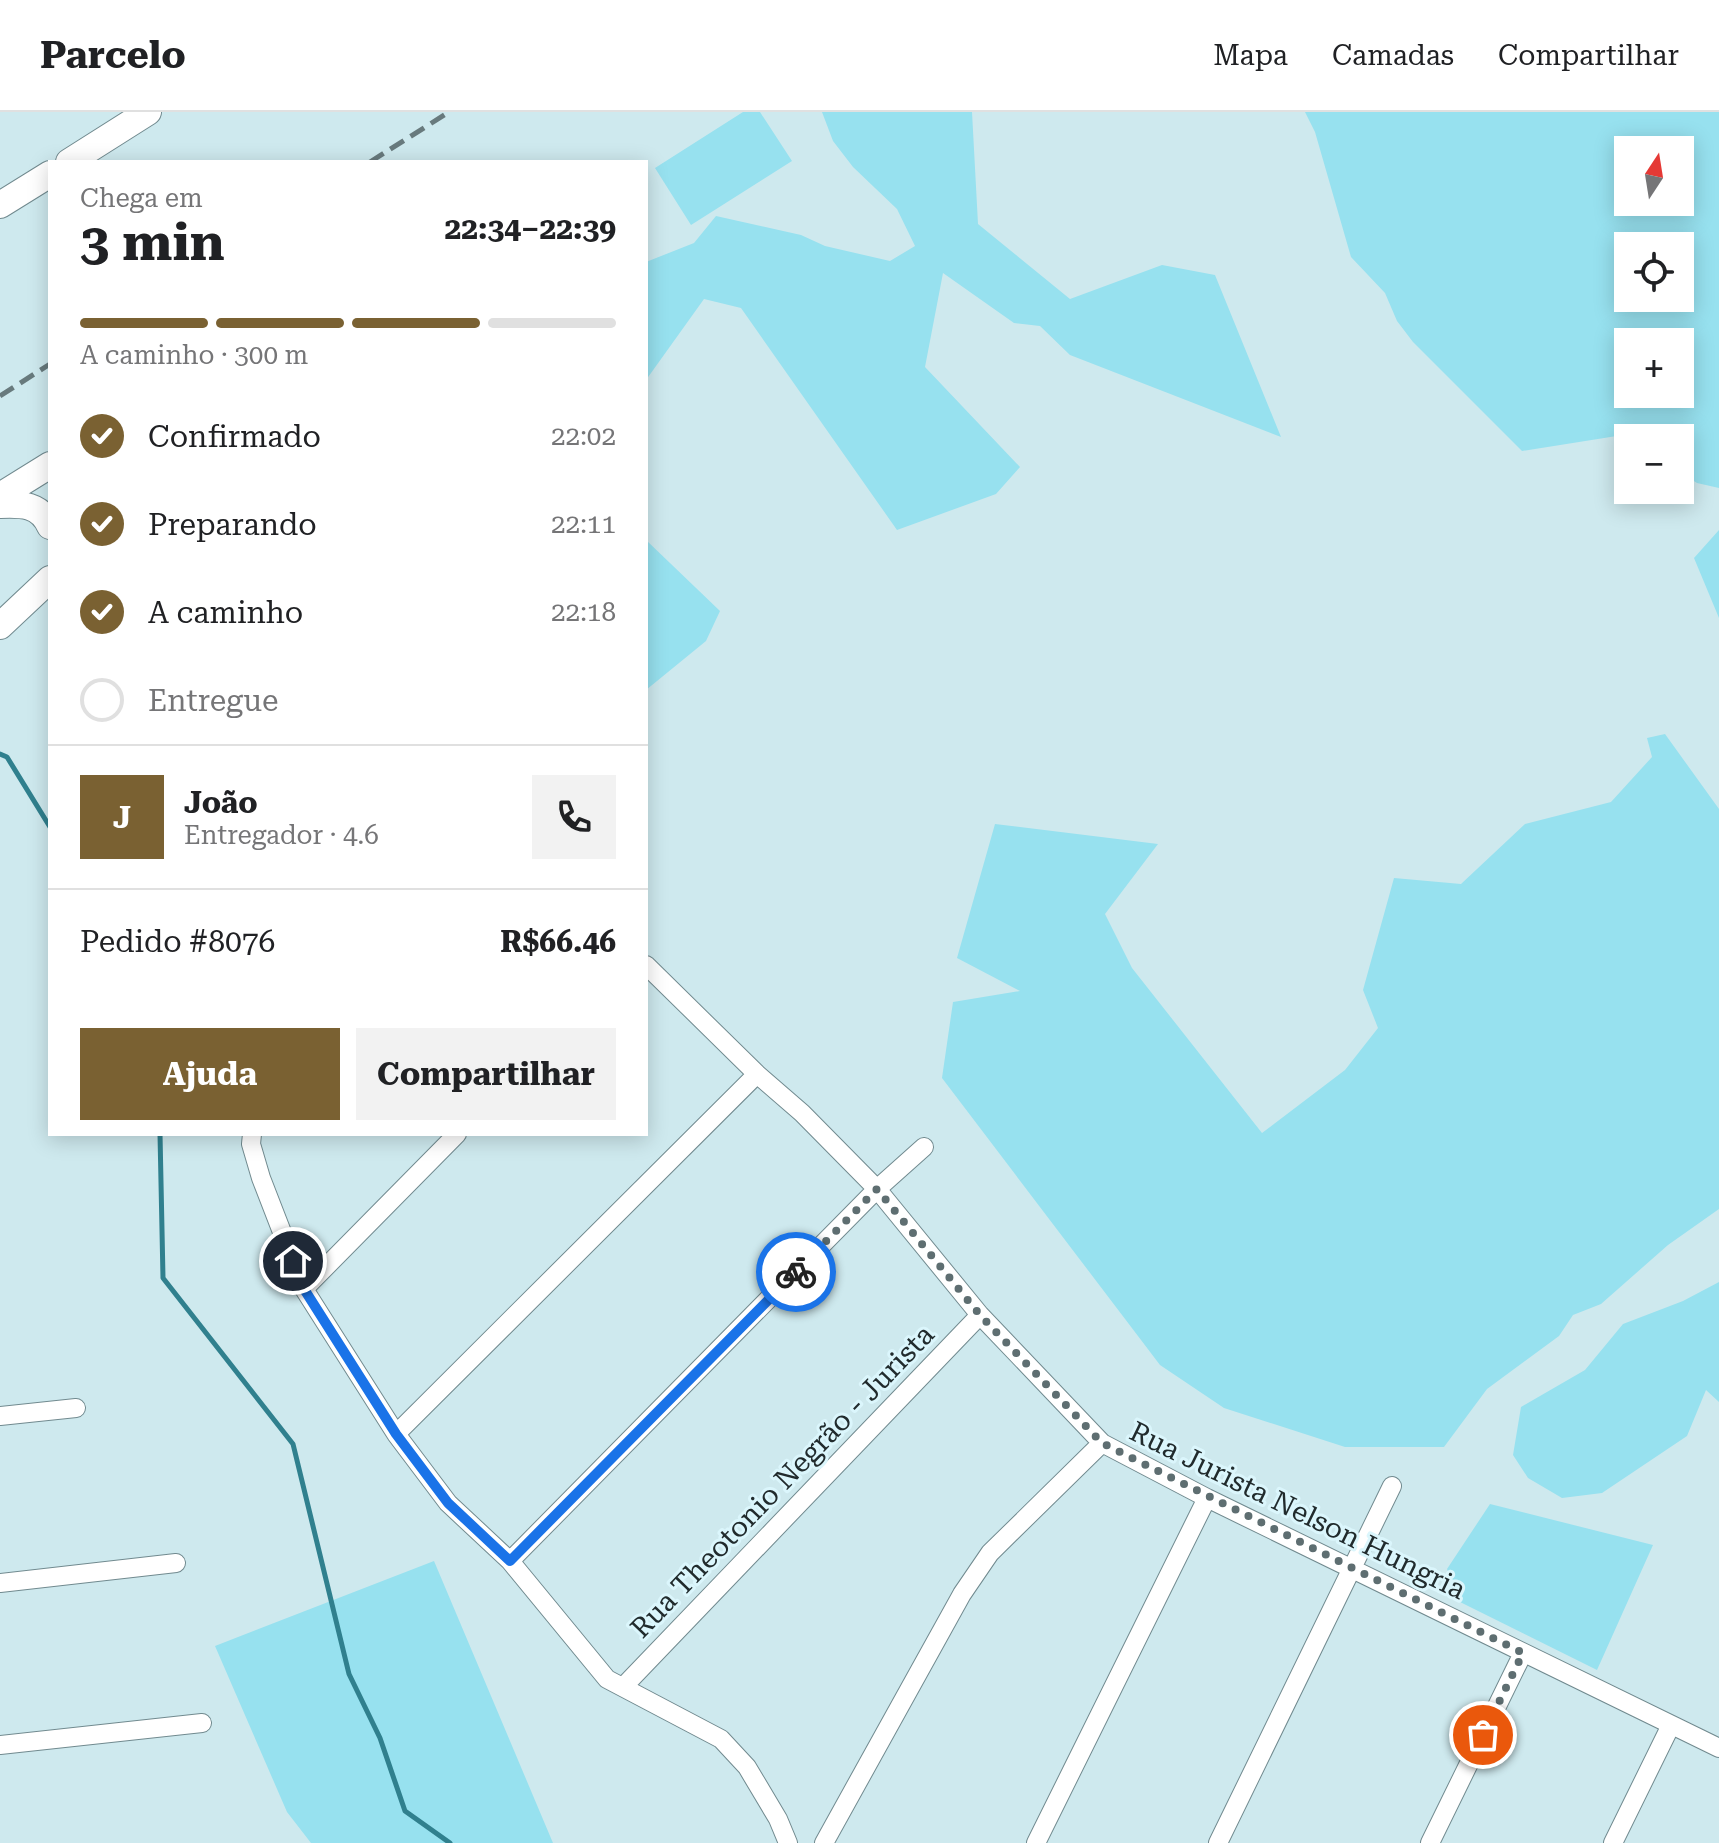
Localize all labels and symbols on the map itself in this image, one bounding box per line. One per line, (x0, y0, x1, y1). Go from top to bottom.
north arrow (1614, 136, 1694, 216)
pin (259, 1227, 327, 1295)
courier (756, 1232, 836, 1312)
street label: Rua Theotonio Negrão - Jurista (624, 1318, 941, 1645)
street label: Rua Jurista Nelson Hungria (1124, 1415, 1471, 1606)
pin (1449, 1701, 1517, 1769)

